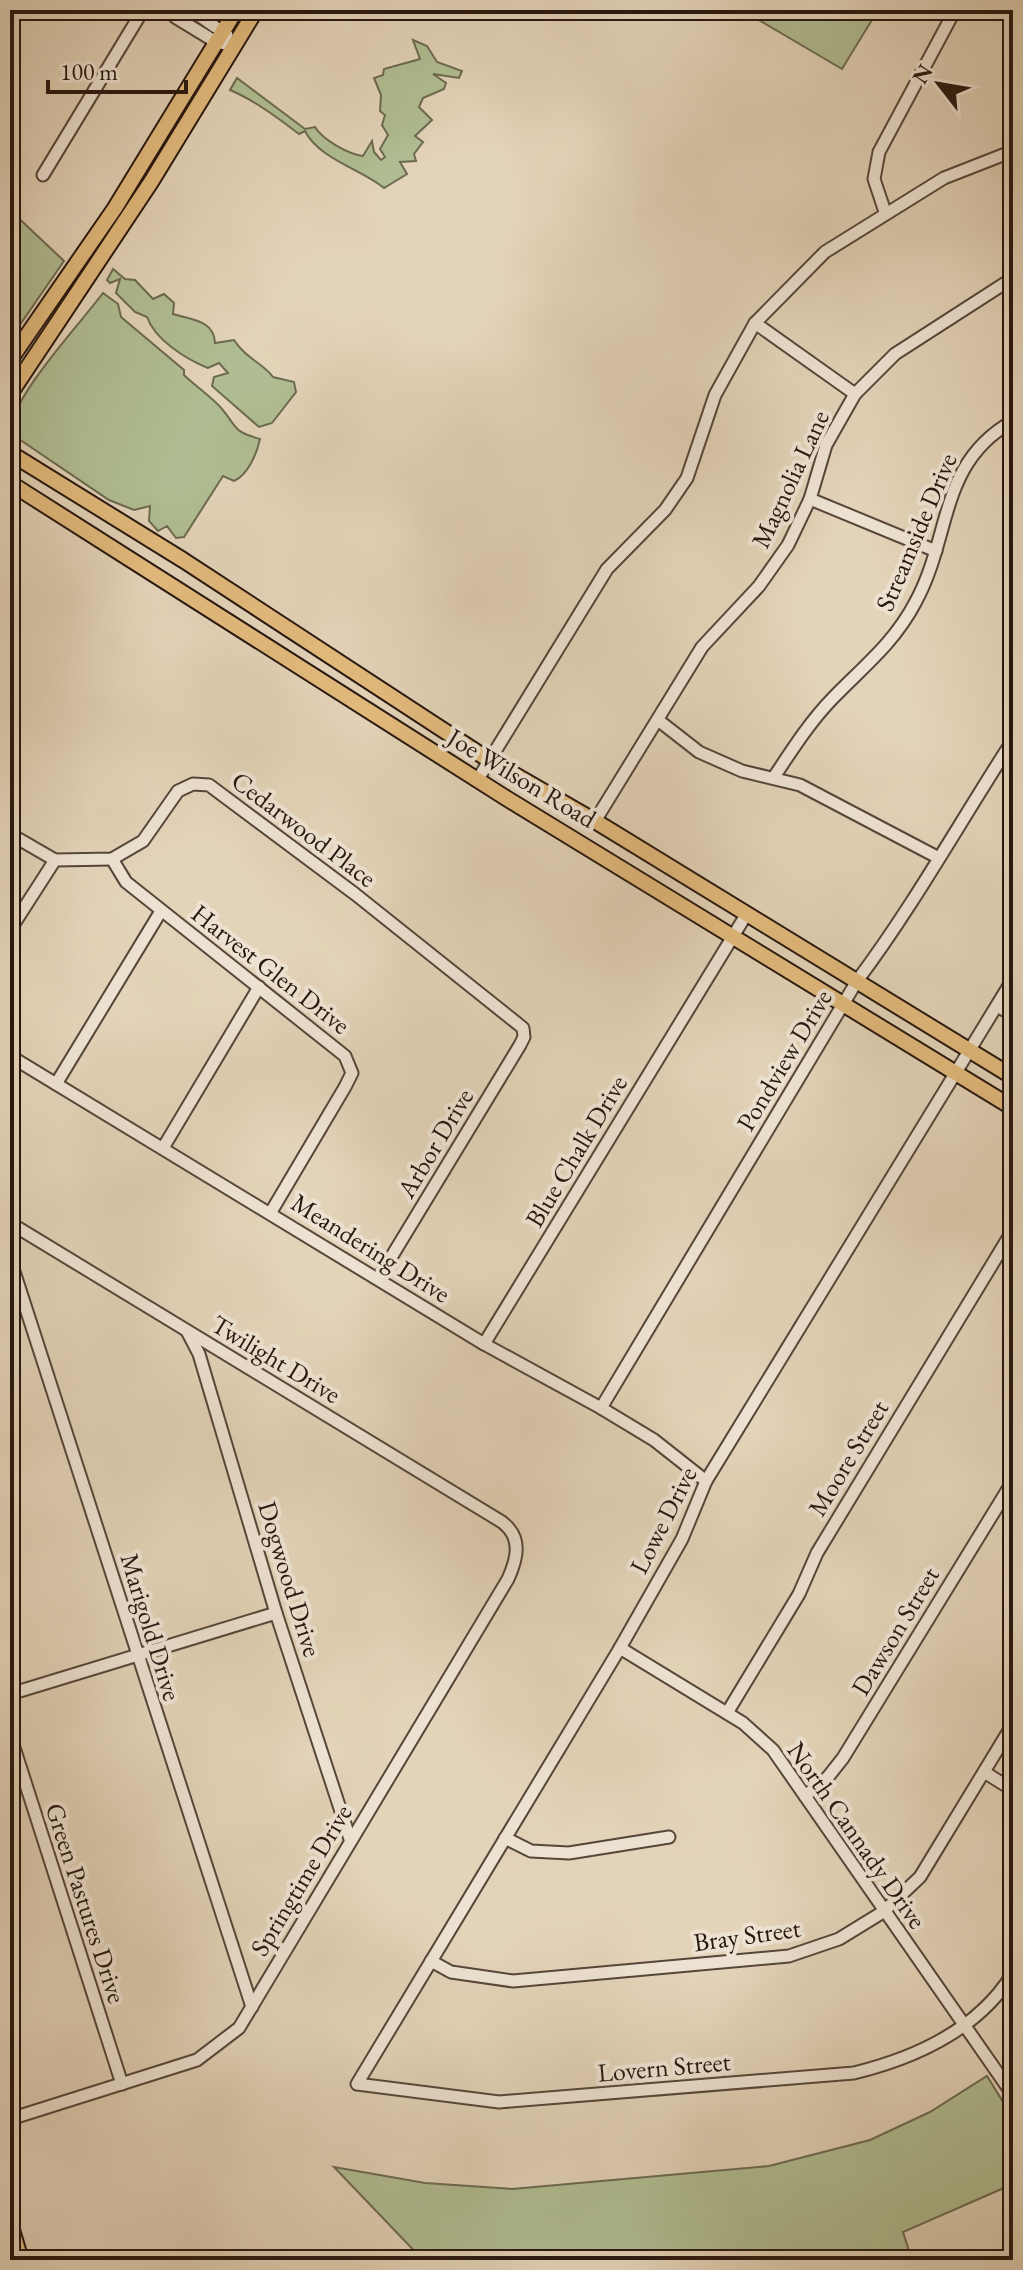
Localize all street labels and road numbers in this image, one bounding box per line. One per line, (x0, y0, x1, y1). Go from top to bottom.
street label: Magnolia Lane (743, 405, 837, 553)
street label: Streamside Drive (867, 448, 965, 616)
street label: Joe Wilson Road (440, 719, 603, 836)
street label: Cedarwood Place (225, 763, 383, 895)
street label: Harvest Glen Drive (185, 896, 357, 1042)
street label: Pondview Drive (728, 983, 840, 1137)
street label: Blue Chalk Drive (517, 1069, 635, 1233)
street label: Arbor Drive (388, 1082, 481, 1205)
street label: Meandering Drive (285, 1186, 457, 1310)
street label: Twilight Drive (205, 1307, 347, 1411)
street label: Moore Street (800, 1394, 896, 1522)
street label: Lowe Drive (622, 1461, 704, 1579)
street label: Dogwood Drive (250, 1497, 330, 1661)
street label: Marigold Drive (112, 1549, 190, 1705)
street label: Dawson Street (843, 1560, 947, 1702)
street label: North Cannady Drive (780, 1735, 934, 1935)
street label: Springtime Drive (242, 1798, 360, 1962)
street label: Green Pastures Drive (38, 1799, 134, 2007)
street label: Bray Street (691, 1911, 803, 1959)
street label: Lovern Street (596, 2044, 732, 2090)

